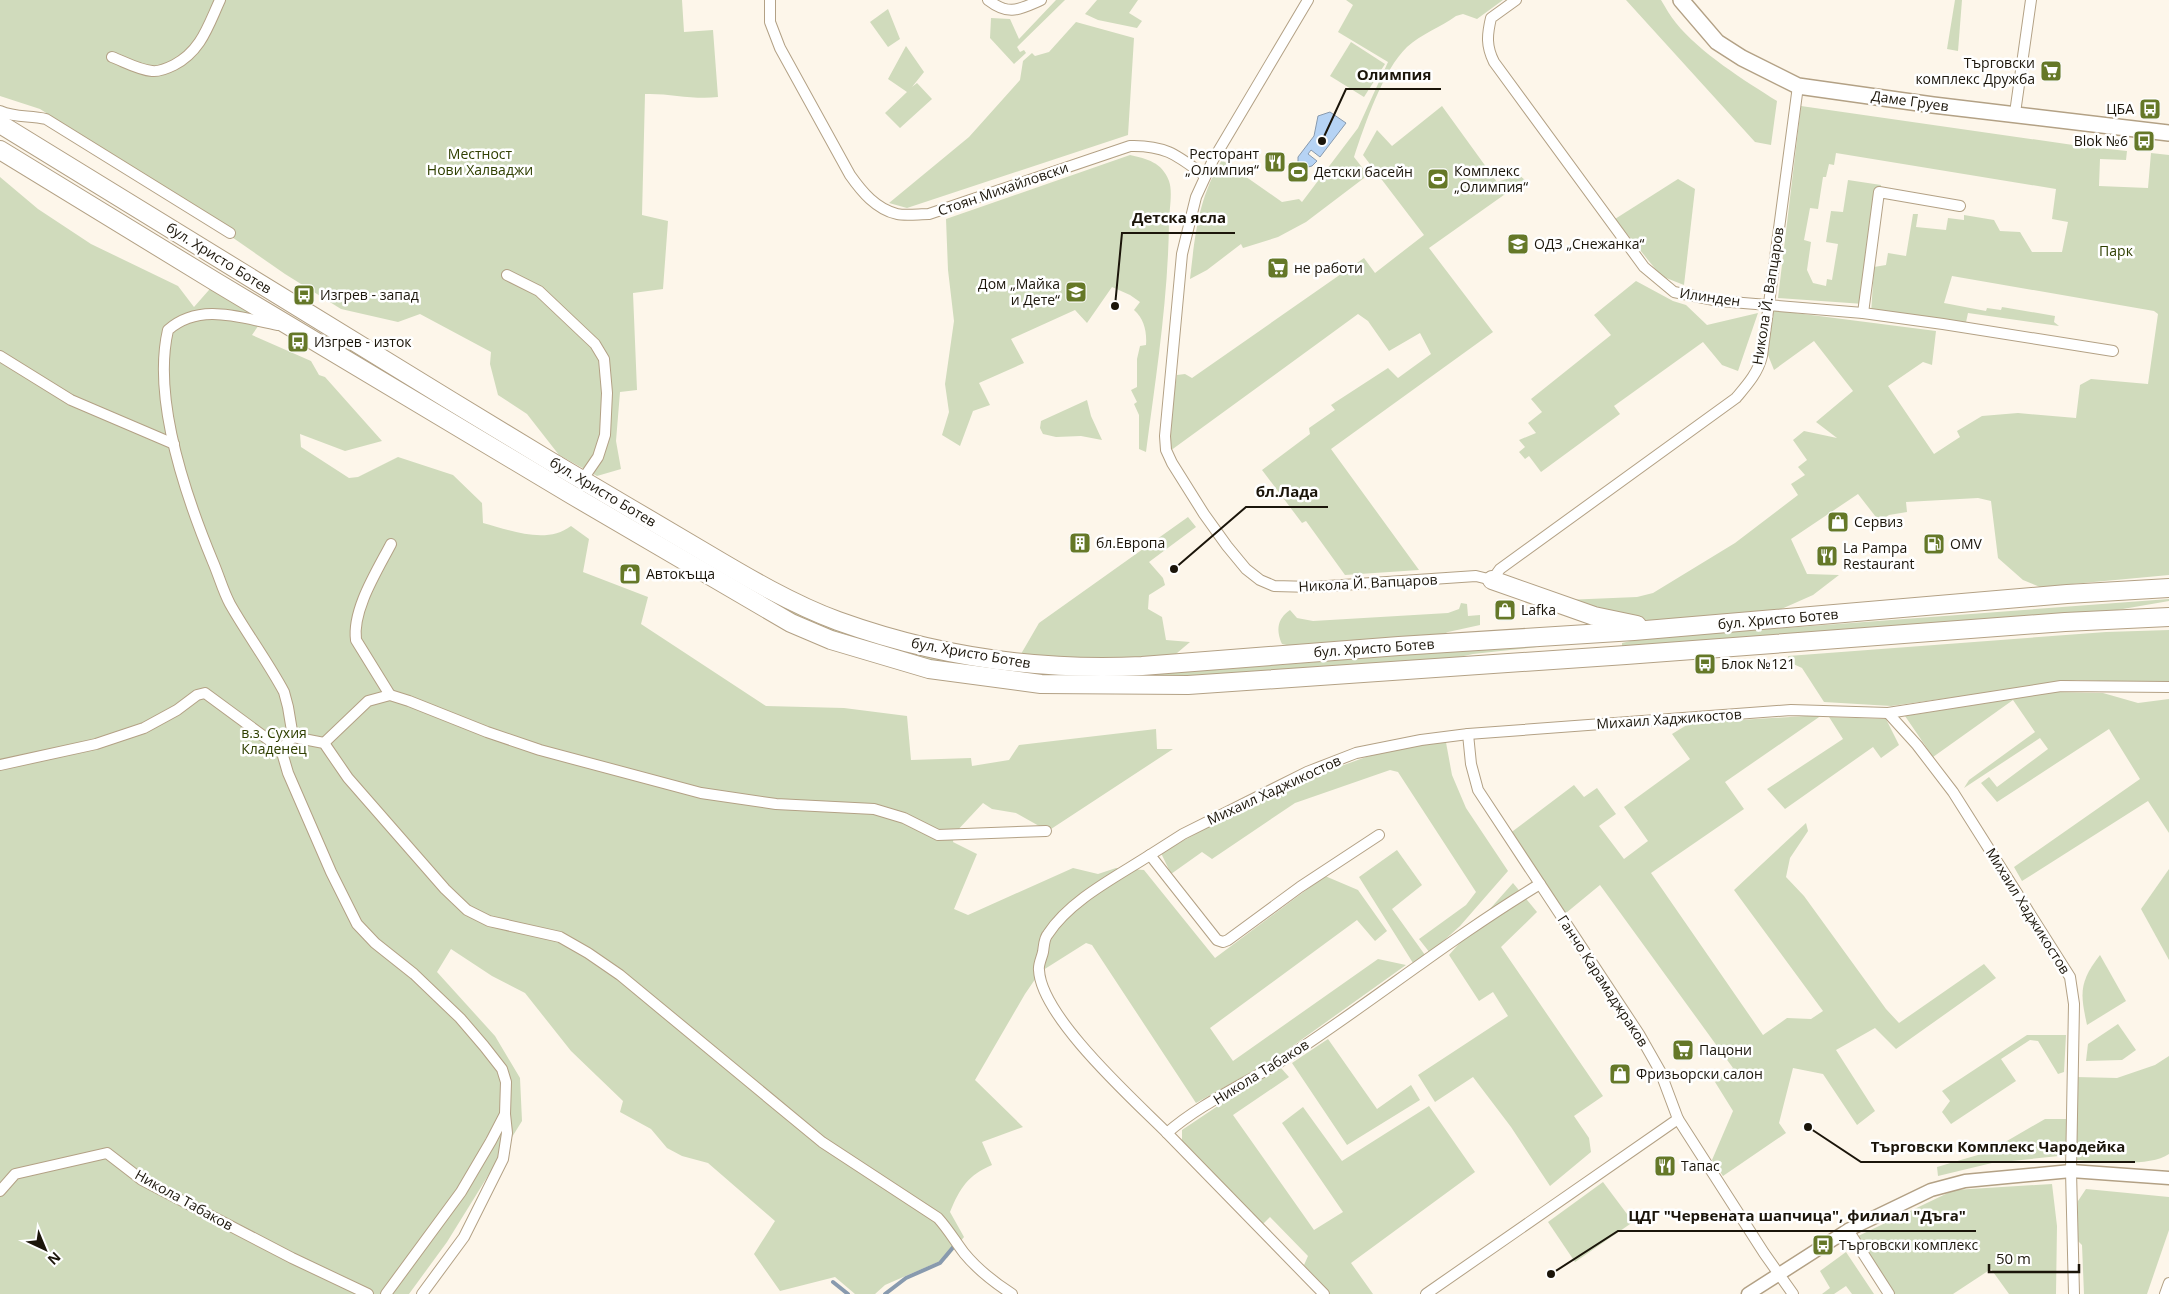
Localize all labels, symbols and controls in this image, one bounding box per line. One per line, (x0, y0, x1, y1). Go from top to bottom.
place label: Търговски комплекс Дружба (1915, 53, 2035, 88)
callout: Олимпия (1346, 59, 1441, 89)
supermarket icon: Търговски комплекс Дружба (2039, 59, 2063, 83)
text: Олимпия (1357, 64, 1431, 84)
street label: Даме Груев (1870, 86, 1950, 115)
bus stop icon: ЦБА (2138, 97, 2162, 121)
place label: ЦБА (2106, 99, 2134, 118)
bus stop icon: Blok №6 (2132, 129, 2156, 153)
place label: Blok №6 (2074, 131, 2128, 150)
park label: Местност Нови Халваджи (427, 144, 533, 179)
place label: Ресторант „Олимпия“ (1185, 144, 1259, 179)
restaurant icon: Ресторант „Олимпия“ (1263, 150, 1287, 174)
street label: Стоян Михайловски (935, 157, 1071, 220)
sports icon: Детски басейн (1286, 160, 1310, 184)
place label: Комплекс „Олимпия“ (1454, 161, 1528, 196)
place label: Детски басейн (1314, 162, 1413, 181)
sports icon: Комплекс „Олимпия“ (1426, 167, 1450, 191)
callout: Детска ясла (1122, 203, 1235, 233)
text: Детска ясла (1132, 207, 1226, 227)
street label: бул. Христо Ботев (163, 217, 276, 298)
street label: Никола Й. Вапцаров (1747, 226, 1788, 366)
school or university icon: ОДЗ „Снежанка“ (1506, 232, 1530, 256)
place label: ОДЗ „Снежанка“ (1534, 234, 1644, 253)
park label: Парк (2099, 241, 2134, 260)
supermarket icon: не работи (1266, 256, 1290, 280)
place label: не работи (1294, 258, 1363, 277)
place label: Дом „Майка и Дете“ (978, 274, 1060, 309)
school or university icon: Дом „Майка и Дете“ (1064, 280, 1088, 304)
bus stop icon: Изгрев - запад (292, 283, 316, 307)
street label: Илинден (1678, 283, 1742, 310)
place label: Изгрев - запад (320, 285, 419, 304)
bus stop icon: Изгрев - изток (286, 330, 310, 354)
place label: Изгрев - изток (314, 332, 412, 351)
street label: бул. Христо Ботев (546, 452, 660, 531)
callout: бл.Лада (1246, 477, 1328, 507)
text: бл.Лада (1256, 481, 1318, 501)
shop icon: Сервиз (1826, 510, 1850, 534)
place label: Сервиз (1854, 512, 1903, 531)
building icon: бл.Европа (1068, 531, 1092, 555)
fuel station icon: OMV (1922, 532, 1946, 556)
place label: бл.Европа (1096, 533, 1165, 552)
place label: OMV (1950, 534, 1982, 553)
place label: La Pampa Restaurant (1843, 538, 1915, 573)
restaurant icon: La Pampa Restaurant (1815, 544, 1839, 568)
shop icon: Автокъща (618, 562, 642, 586)
place label: Автокъща (646, 564, 715, 583)
street label: Никола Й. Вапцаров (1298, 569, 1438, 596)
shop icon: Lafka (1493, 598, 1517, 622)
place label: Lafka (1521, 600, 1556, 619)
street label: бул. Христо Ботев (1717, 604, 1839, 633)
street label: бул. Христо Ботев (910, 633, 1032, 672)
street label: бул. Христо Ботев (1313, 634, 1435, 661)
bus stop icon: Блок №121 (1693, 652, 1717, 676)
place label: Блок №121 (1721, 654, 1795, 673)
street label: Михаил Хаджикостов (1596, 704, 1742, 733)
park label: в.з. Сухия Кладенец (241, 723, 307, 758)
street label: Михаил Хаджикостов (1204, 750, 1344, 829)
street label: Михаил Хаджикостов (1982, 844, 2075, 978)
street label: Ганчо Карамаджраков (1554, 911, 1653, 1050)
street label: Никола Табаков (1209, 1034, 1312, 1109)
supermarket icon: Пацони (1671, 1038, 1695, 1062)
place label: Пацони (1699, 1040, 1752, 1059)
shop icon: Фризьорски салон (1608, 1062, 1632, 1086)
place label: Фризьорски салон (1636, 1064, 1763, 1083)
callout: Търговски Комплекс Чародейка (1861, 1132, 2135, 1162)
text: Търговски Комплекс Чародейка (1871, 1136, 2125, 1156)
restaurant icon: Тапас (1653, 1154, 1677, 1178)
place label: Тапас (1681, 1156, 1720, 1175)
street label: Никола Табаков (132, 1165, 237, 1234)
callout: ЦДГ "Червената шапчица", филиал "Дъга" (1618, 1201, 1976, 1231)
text: ЦДГ "Червената шапчица", филиал "Дъга" (1628, 1205, 1966, 1225)
north arrow (20, 1224, 70, 1274)
bus stop icon: Търговски комплекс (1811, 1233, 1835, 1257)
place label: Търговски комплекс (1839, 1235, 1979, 1254)
scale bar (1989, 1242, 2079, 1274)
text: N (44, 1248, 65, 1270)
text: 50 m (1996, 1248, 2031, 1268)

